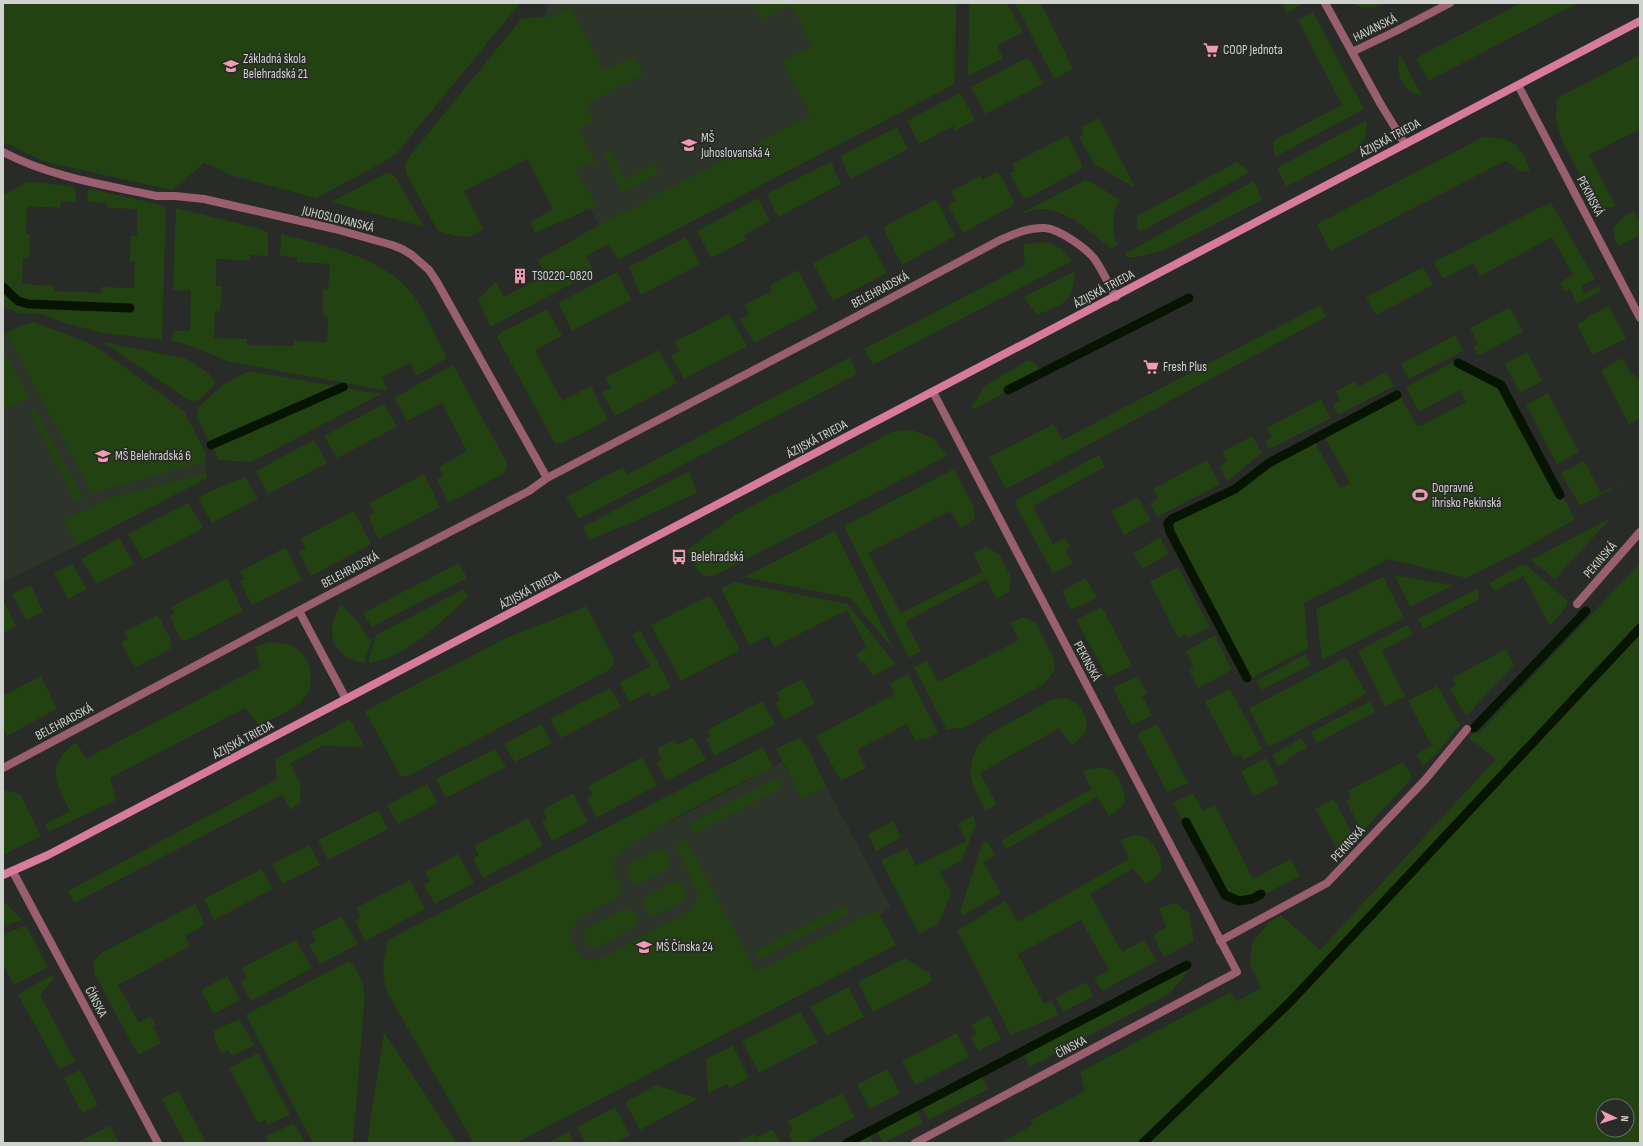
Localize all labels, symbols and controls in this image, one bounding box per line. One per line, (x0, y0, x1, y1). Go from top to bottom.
street label: HAVANSKÁ (1351, 10, 1400, 45)
supermarket icon: COOP Jednota (1202, 41, 1220, 59)
place label: COOP Jednota (1223, 42, 1283, 58)
place label: Základná škola Belehradská 21 (243, 51, 308, 82)
school or university icon: Základná škola Belehradská 21 (222, 57, 240, 75)
street label: ÁZIJSKÁ TRIEDA (1356, 115, 1424, 161)
place label: MŠ Juhoslovanská 4 (700, 129, 771, 161)
school or university icon: MŠ Juhoslovanská 4 (680, 136, 698, 154)
street label: PEKINSKÁ (1573, 173, 1607, 219)
street label: JUHOSLOVANSKÁ (300, 202, 376, 236)
street label: ÁZIJSKÁ TRIEDA (1070, 266, 1138, 312)
building icon: TS0220-0820 (511, 267, 529, 285)
place label: TS0220-0820 (532, 268, 593, 284)
street label: BELEHRADSKÁ (849, 268, 912, 312)
supermarket icon: Fresh Plus (1142, 358, 1160, 376)
place label: Fresh Plus (1163, 359, 1207, 375)
street label: ÁZIJSKÁ TRIEDA (783, 416, 851, 462)
school or university icon: MŠ Belehradská 6 (94, 447, 112, 465)
place label: MŠ Belehradská 6 (115, 447, 191, 464)
place label: Dopravné ihrisko Pekinská (1432, 480, 1501, 511)
sports icon: Dopravné ihrisko Pekinská (1411, 486, 1429, 504)
street label: PEKINSKÁ (1580, 538, 1620, 581)
street label: BELEHRADSKÁ (319, 548, 382, 592)
bus stop icon: Belehradská (670, 548, 688, 566)
place label: Belehradská (691, 549, 744, 565)
street label: ÁZIJSKÁ TRIEDA (496, 567, 564, 613)
street label: PEKINSKÁ (1070, 638, 1104, 684)
street label: BELEHRADSKÁ (33, 700, 96, 744)
street label: ÁZIJSKÁ TRIEDA (209, 717, 277, 763)
street label: PEKINSKÁ (1327, 823, 1369, 865)
school or university icon: MŠ Čínska 24 (635, 938, 653, 956)
place label: MŠ Čínska 24 (656, 938, 714, 955)
street label: ČÍNSKA (81, 983, 112, 1021)
street label: ČÍNSKA (1052, 1031, 1090, 1062)
north arrow (1595, 1098, 1635, 1138)
text: N (1618, 1115, 1631, 1122)

